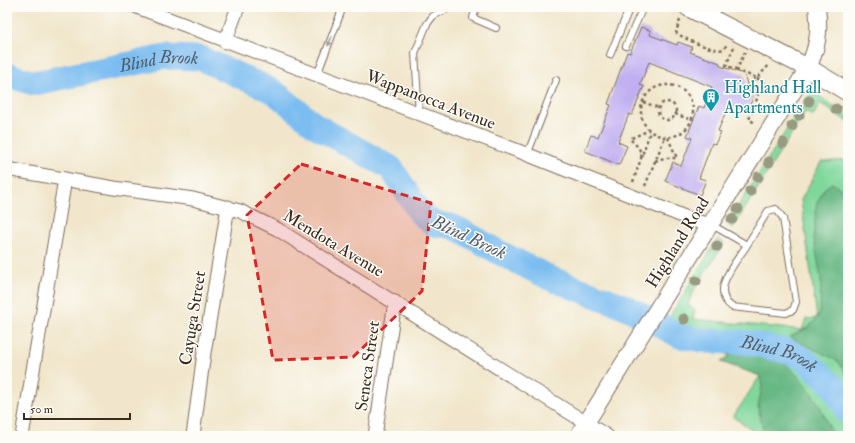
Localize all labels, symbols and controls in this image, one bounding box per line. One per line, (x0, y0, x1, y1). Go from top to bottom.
one-way arrow (326, 36, 332, 48)
water label: Blind Brook (116, 46, 199, 78)
street label: Wappanocca Avenue (362, 65, 499, 135)
place label: Highland Hall Apartments (723, 77, 822, 119)
building icon: Highland Hall Apartments (701, 87, 721, 112)
street label: Highland Road (641, 192, 714, 292)
street label: Mendota Avenue (280, 205, 388, 282)
water label: Blind Brook (427, 210, 510, 265)
street label: Cayuga Street (175, 269, 211, 367)
street label: Seneca Street (351, 319, 384, 413)
water label: Blind Brook (738, 330, 822, 378)
scale bar (24, 395, 130, 421)
text: 50 m (30, 402, 54, 417)

